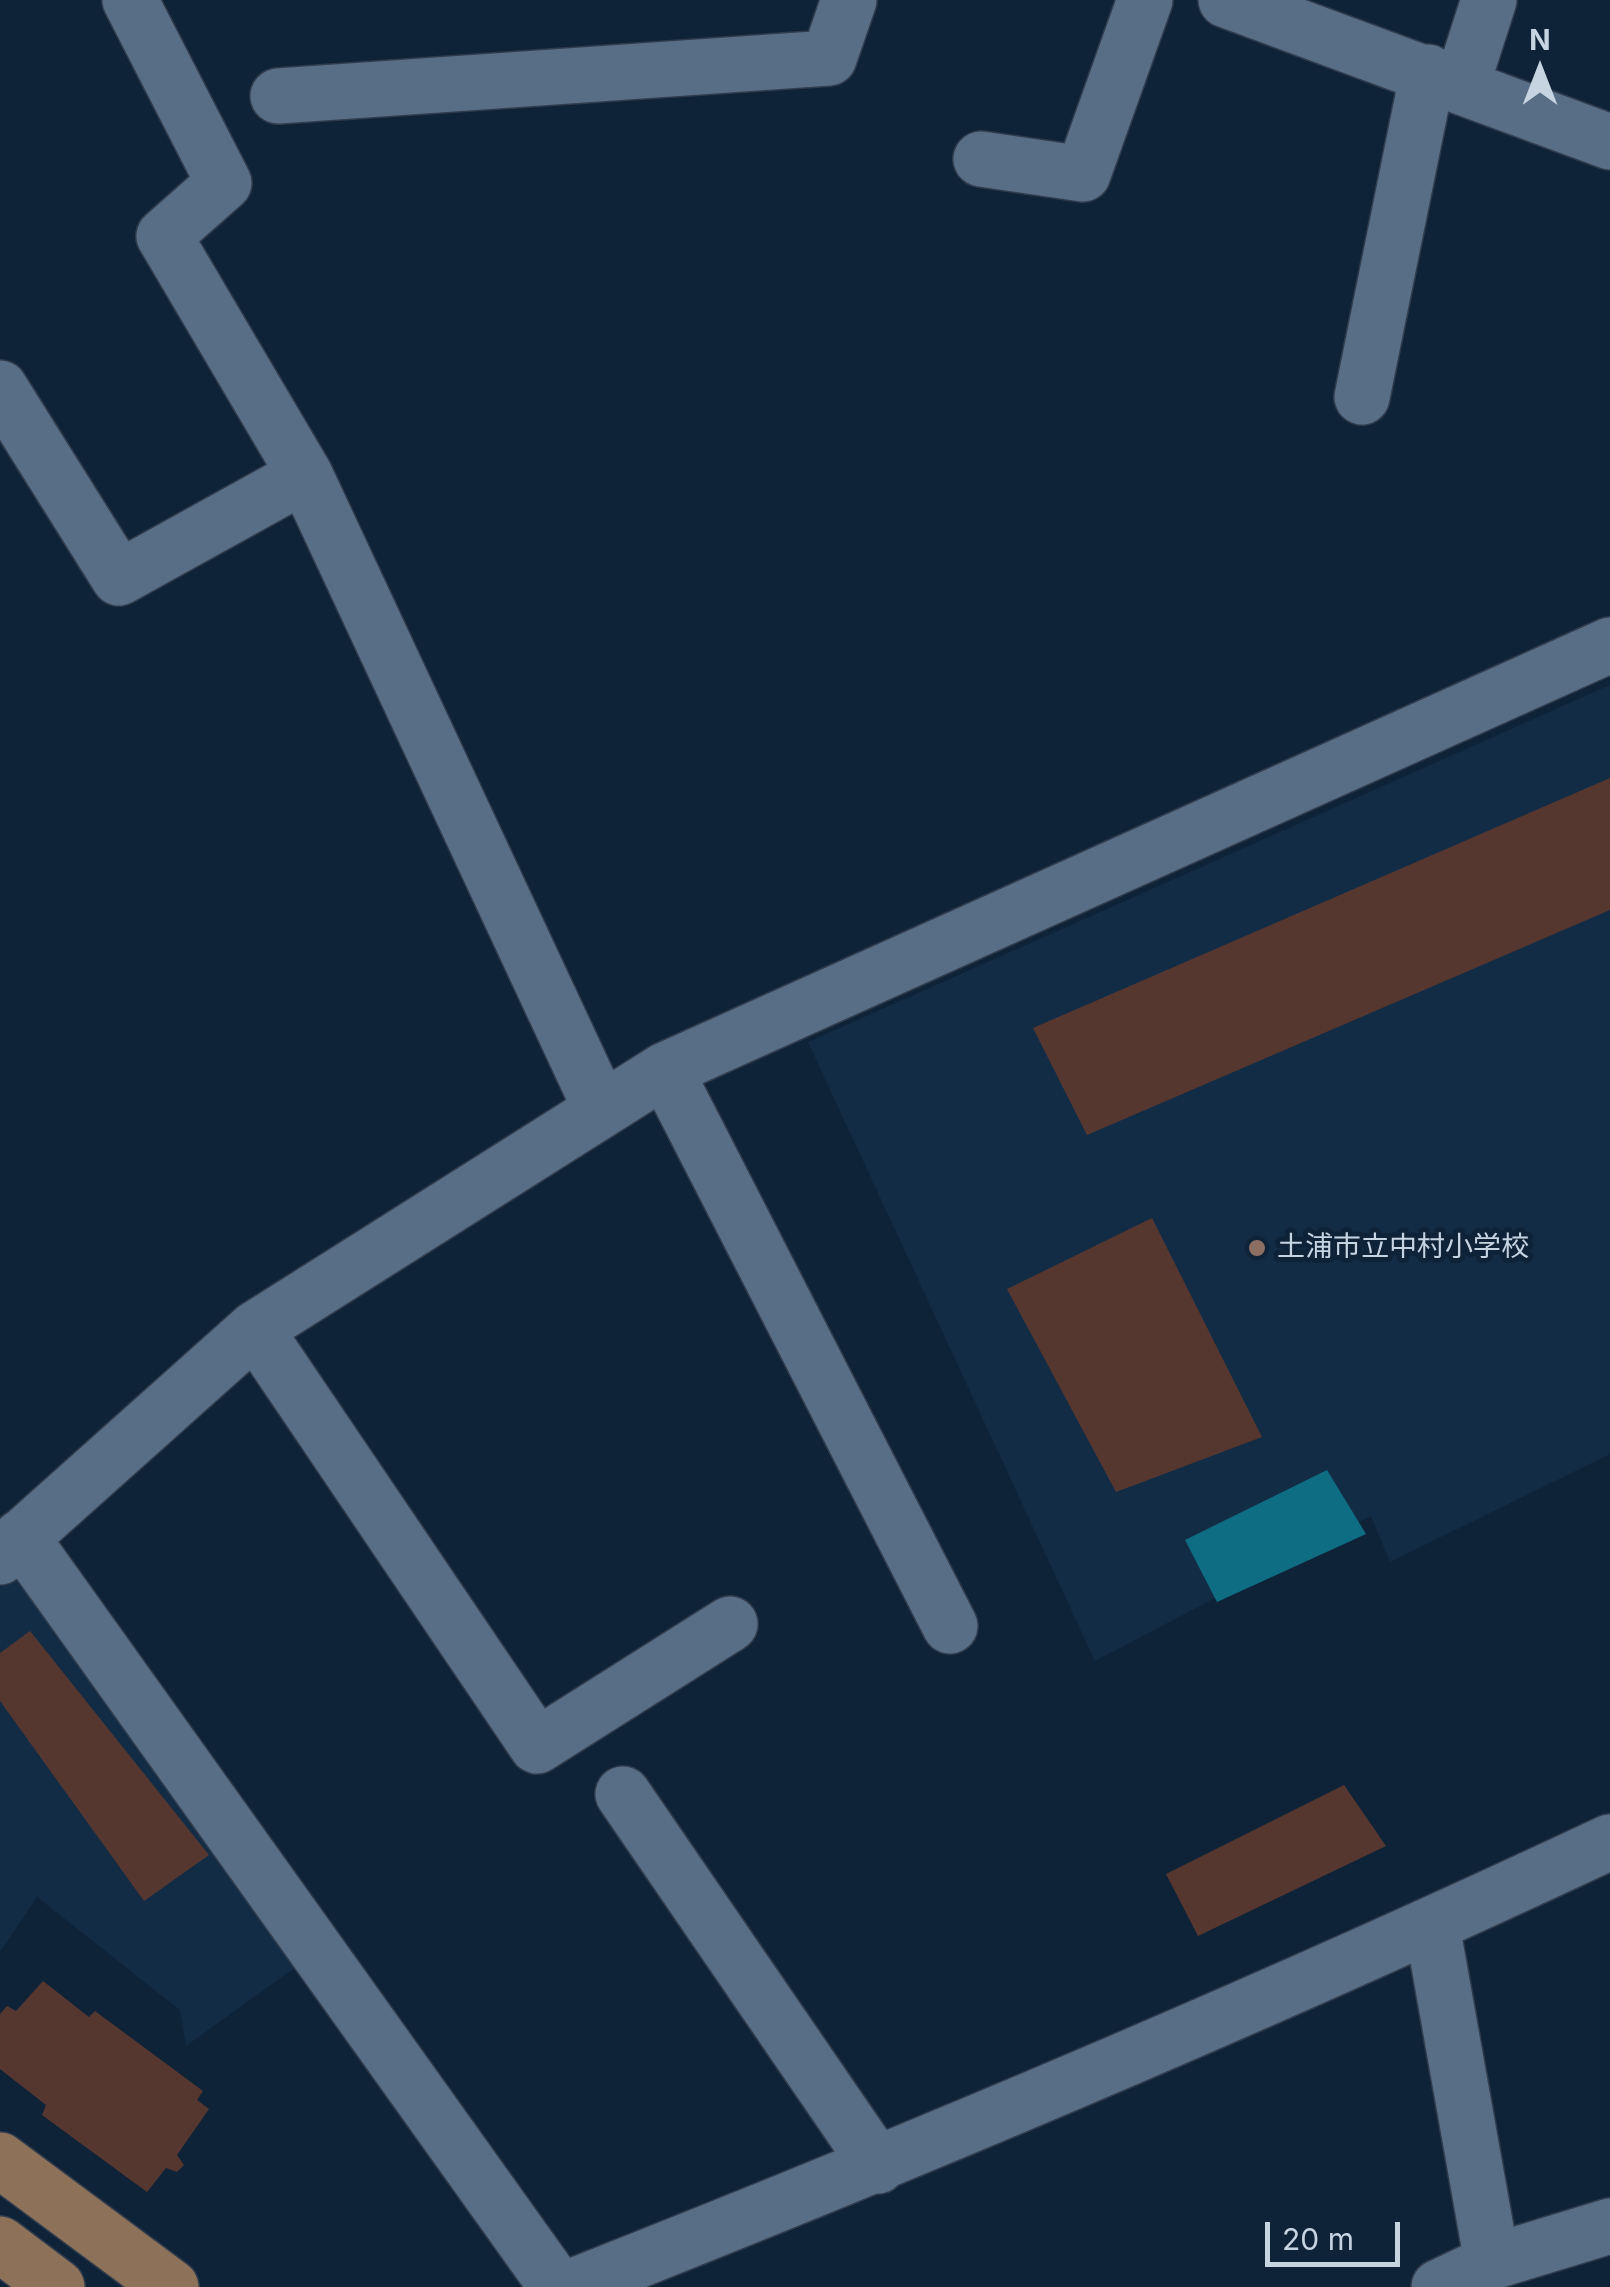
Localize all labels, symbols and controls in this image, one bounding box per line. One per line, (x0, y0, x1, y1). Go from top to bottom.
north arrow (1490, 20, 1590, 120)
text: N (1529, 23, 1551, 57)
place label: 土浦市立中村小学校 (1277, 1231, 1529, 1265)
marker: 土浦市立中村小学校 (1246, 1237, 1268, 1259)
scale bar (1270, 2202, 1405, 2264)
text: 20 m (1282, 2221, 1354, 2257)

